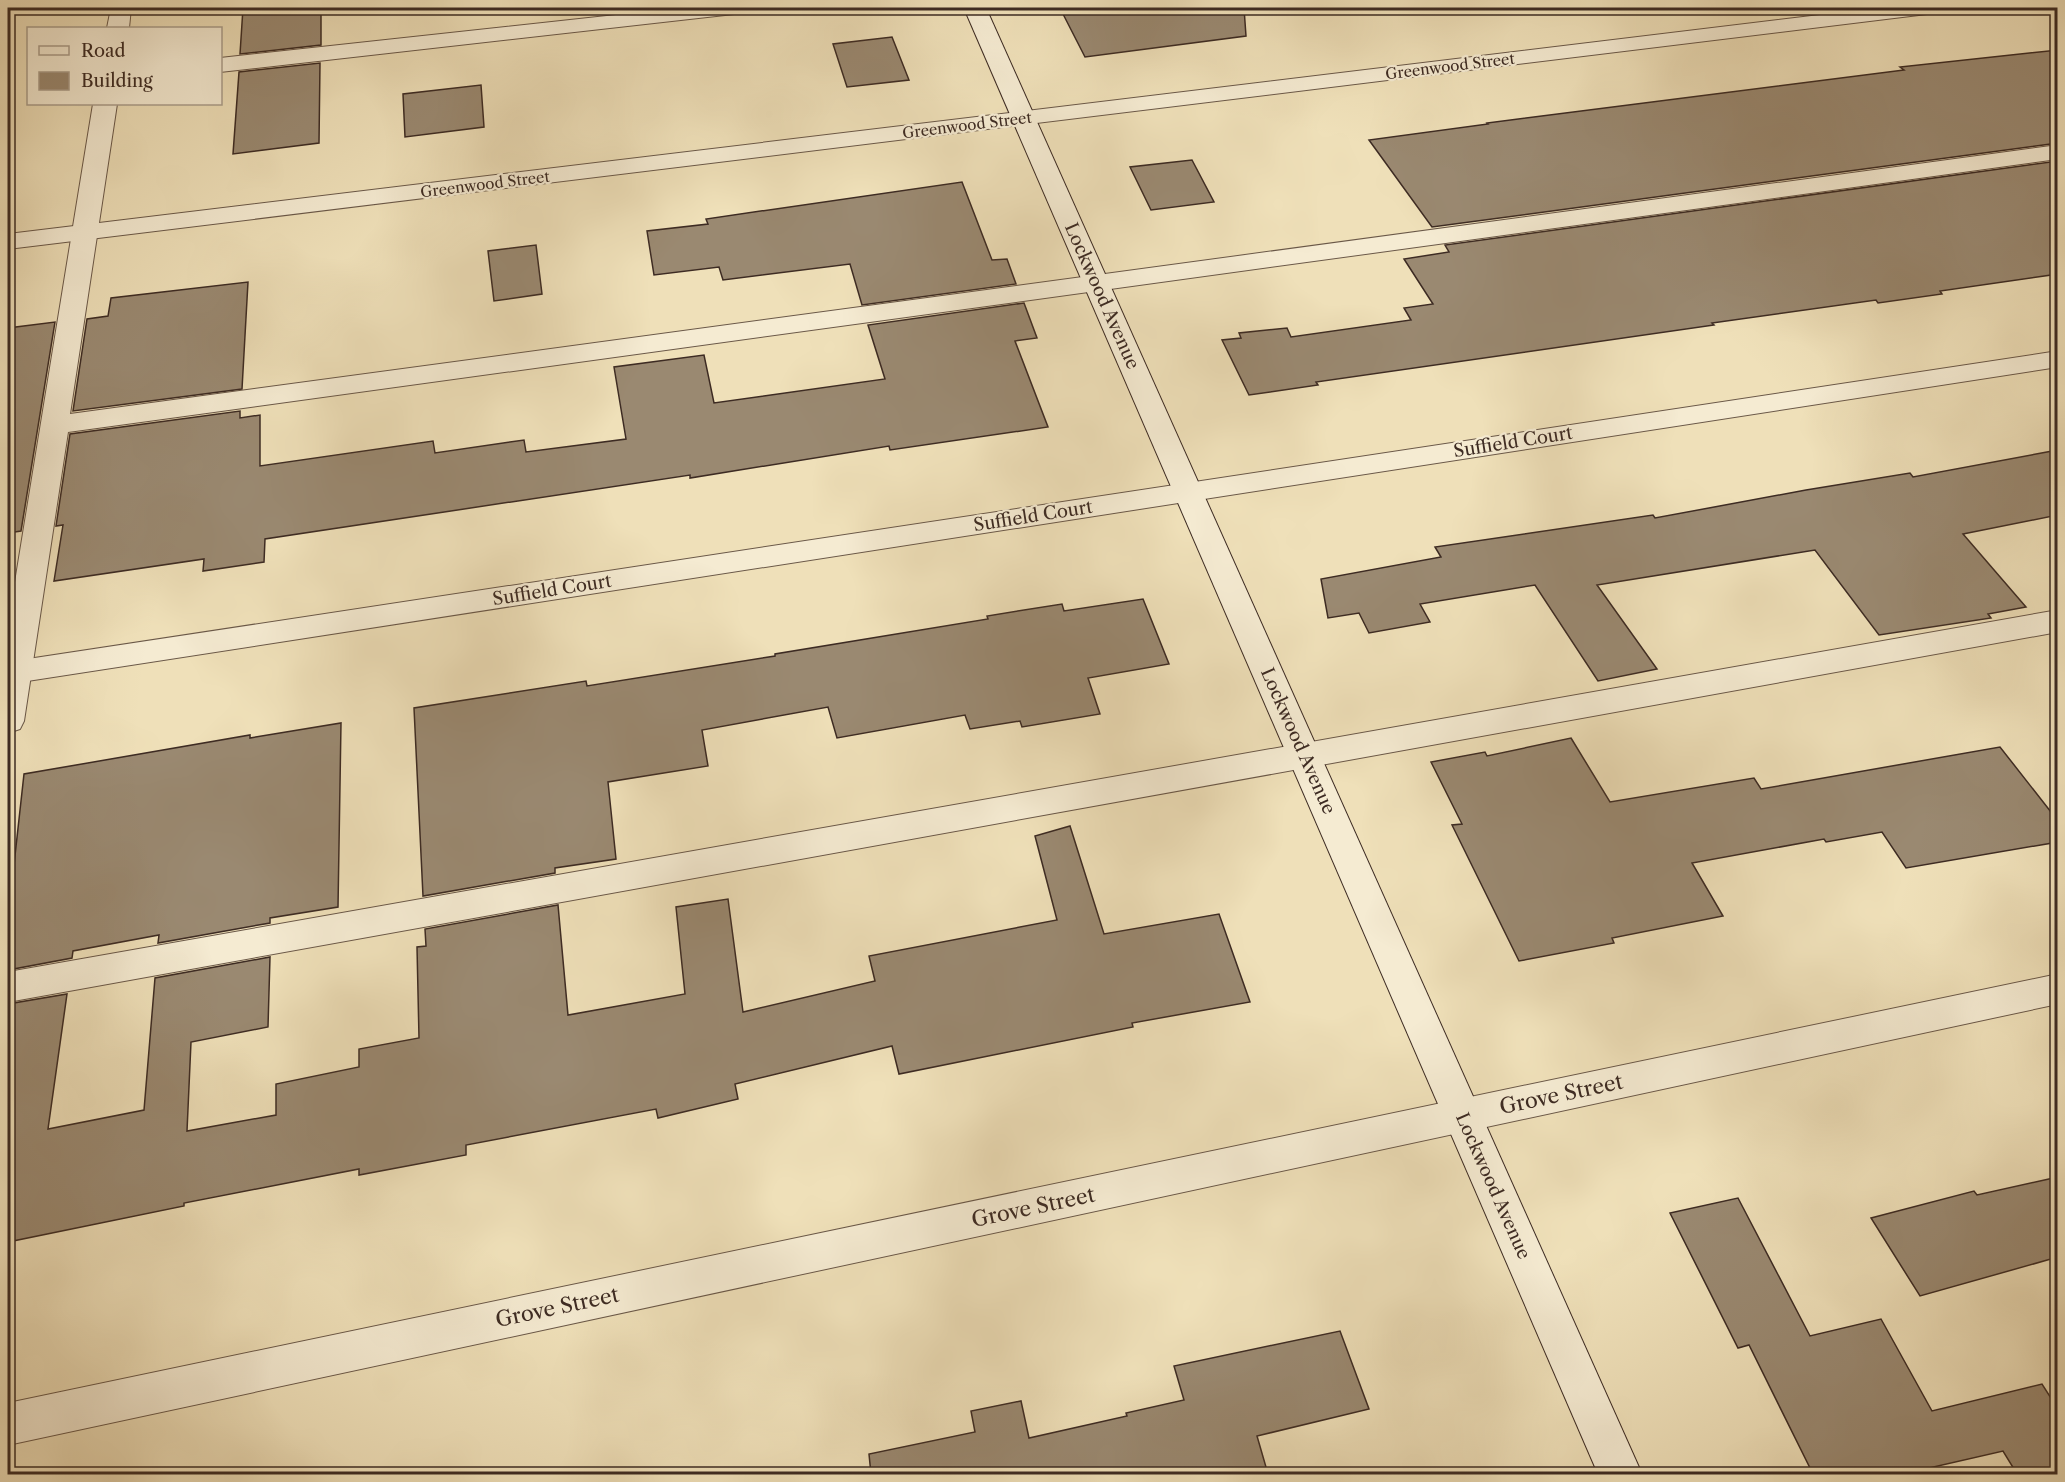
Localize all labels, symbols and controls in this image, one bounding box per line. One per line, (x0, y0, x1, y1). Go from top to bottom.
legend (27, 27, 222, 105)
text: Road (81, 40, 126, 62)
street label: Greenwood Street (1384, 49, 1516, 83)
text: Building (81, 70, 153, 92)
street label: Greenwood Street (901, 108, 1033, 142)
street label: Greenwood Street (419, 167, 551, 201)
street label: Lockwood Avenue (1060, 219, 1144, 373)
street label: Suffield Court (1452, 422, 1575, 462)
street label: Suffield Court (972, 496, 1095, 536)
street label: Suffield Court (491, 570, 614, 610)
street label: Lockwood Avenue (1256, 664, 1340, 818)
street label: Grove Street (1497, 1069, 1625, 1119)
street label: Lockwood Avenue (1451, 1109, 1535, 1263)
street label: Grove Street (969, 1182, 1097, 1232)
street label: Grove Street (493, 1282, 621, 1332)

